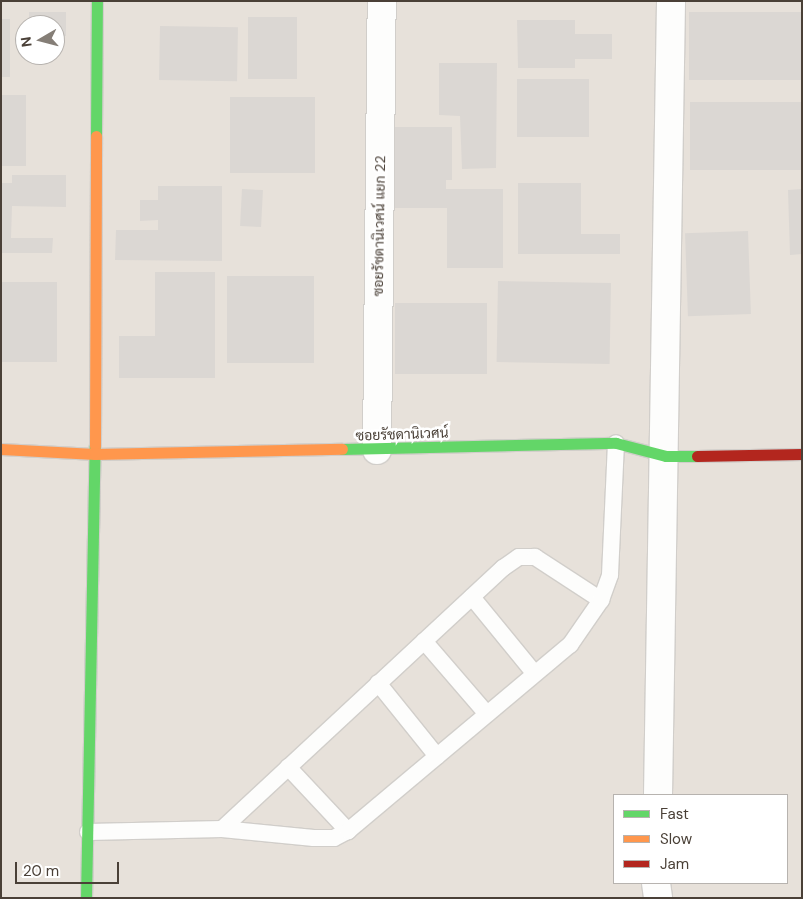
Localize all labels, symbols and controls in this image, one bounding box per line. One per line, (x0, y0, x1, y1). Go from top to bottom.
north arrow (15, 15, 65, 65)
text: N (17, 36, 36, 48)
street label: ซอยรัชดานิเวศน์ แยก 22 (369, 156, 389, 296)
street label: ซอยรัชดานิเวศน์ (355, 424, 449, 444)
legend (613, 794, 788, 884)
text: Fast (660, 804, 689, 824)
text: Slow (660, 829, 692, 849)
scale bar (18, 852, 121, 884)
text: Jam (660, 854, 689, 874)
text: 20 m (23, 861, 59, 881)

